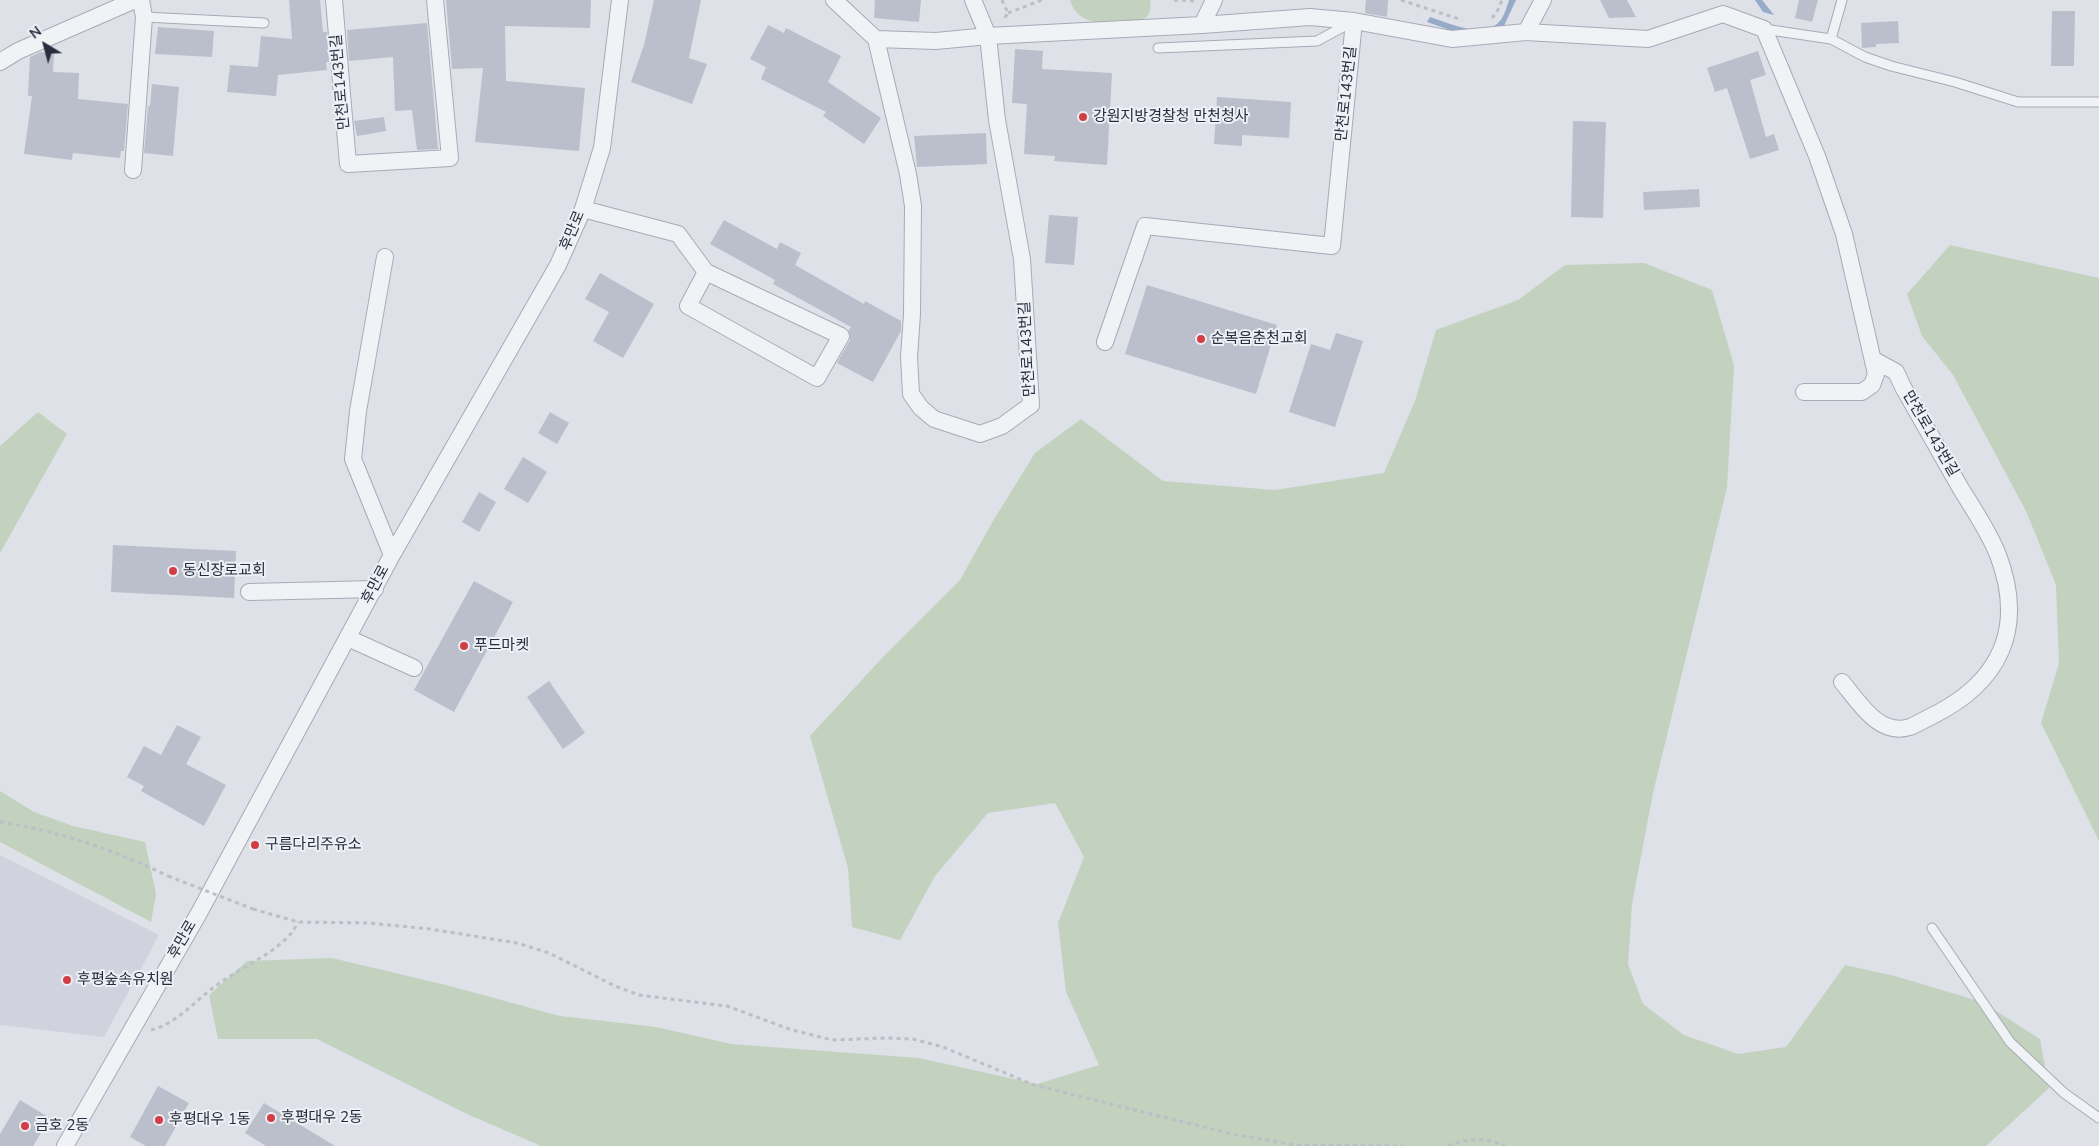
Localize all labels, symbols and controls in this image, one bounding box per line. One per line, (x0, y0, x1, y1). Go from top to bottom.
north arrow (20, 20, 70, 70)
text: N (26, 22, 46, 43)
street label: 만천로143번길 (328, 33, 354, 131)
street label: 만천로143번길 (1333, 45, 1361, 143)
place label: 강원지방경찰청 만천청사 (1093, 108, 1249, 126)
marker: 강원지방경찰청 만천청사 (1077, 111, 1089, 123)
street label: 후만로 (557, 208, 589, 254)
street label: 만천로143번길 (1017, 301, 1039, 397)
place label: 순복음춘천교회 (1211, 330, 1308, 348)
marker: 순복음춘천교회 (1195, 333, 1207, 345)
street label: 만천로143번길 (1898, 388, 1962, 480)
place label: 동신장로교회 (183, 562, 266, 580)
street label: 후만로 (358, 562, 394, 608)
marker: 동신장로교회 (167, 565, 179, 577)
place label: 푸드마켓 (474, 637, 529, 655)
marker: 푸드마켓 (458, 640, 470, 652)
place label: 구름다리주유소 (265, 836, 362, 854)
marker: 구름다리주유소 (249, 839, 261, 851)
street label: 후만로 (165, 918, 201, 962)
place label: 후평숲속유치원 (77, 971, 174, 989)
marker: 후평숲속유치원 (61, 974, 73, 986)
place label: 후평대우 2동 (281, 1109, 363, 1127)
place label: 후평대우 1동 (169, 1111, 251, 1129)
marker: 후평대우 2동 (265, 1112, 277, 1124)
marker: 후평대우 1동 (153, 1114, 165, 1126)
place label: 금호 2동 (35, 1117, 89, 1135)
marker: 금호 2동 (19, 1120, 31, 1132)

